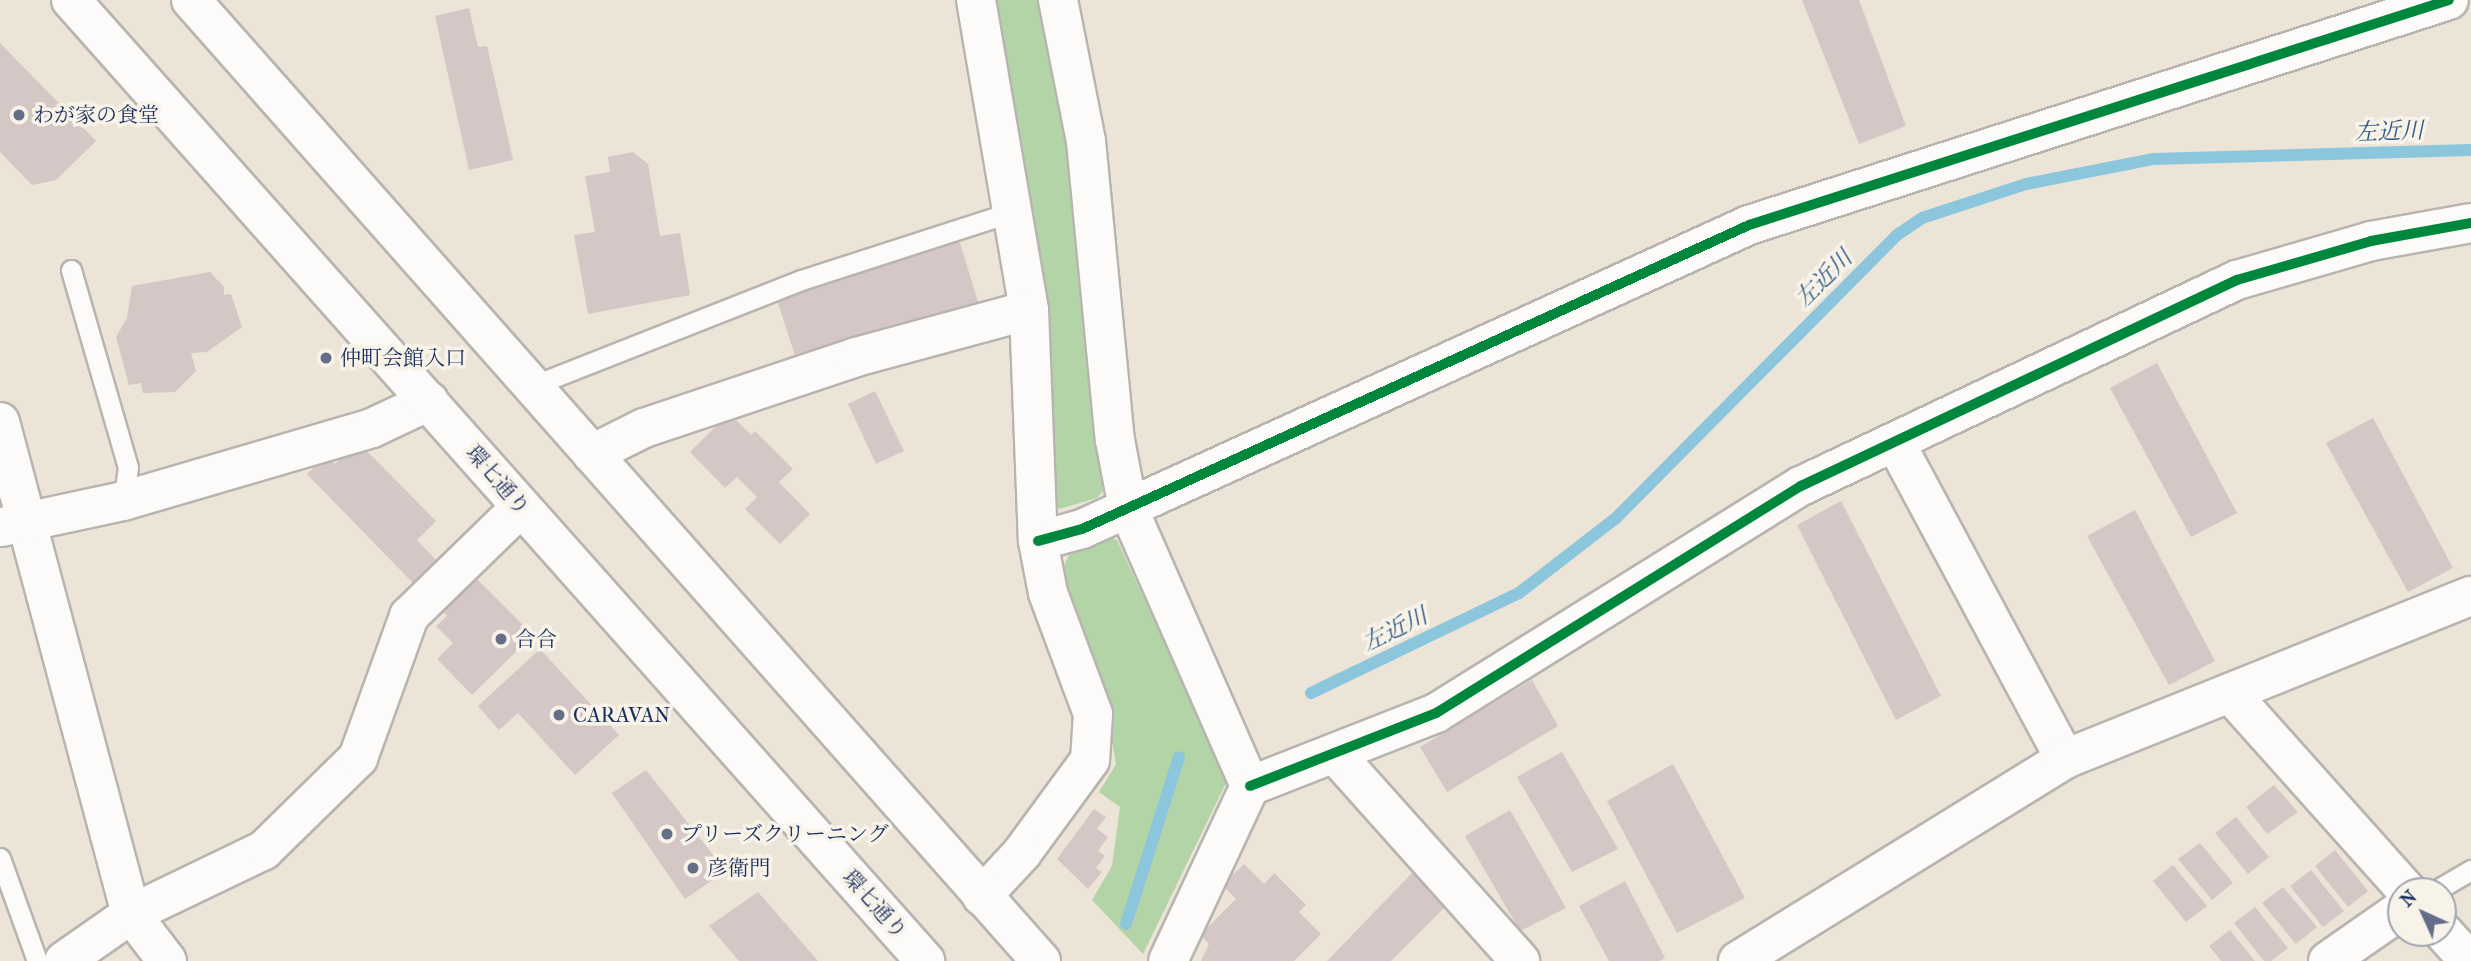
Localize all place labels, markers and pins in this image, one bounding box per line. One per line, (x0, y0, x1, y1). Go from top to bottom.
place label: わが家の食堂 (33, 102, 159, 128)
marker: わが家の食堂 (11, 107, 27, 123)
place label: 仲町会館入口 (340, 345, 466, 371)
marker: 仲町会館入口 (318, 350, 334, 366)
place label: 合合 (515, 626, 557, 652)
marker: 合合 (493, 631, 509, 647)
place label: CARAVAN (573, 702, 670, 728)
marker: CARAVAN (551, 707, 567, 723)
place label: プリーズクリーニング (681, 821, 891, 847)
marker: プリーズクリーニング (659, 826, 675, 842)
place label: 彦衛門 (707, 855, 770, 881)
marker: 彦衛門 (685, 860, 701, 876)

